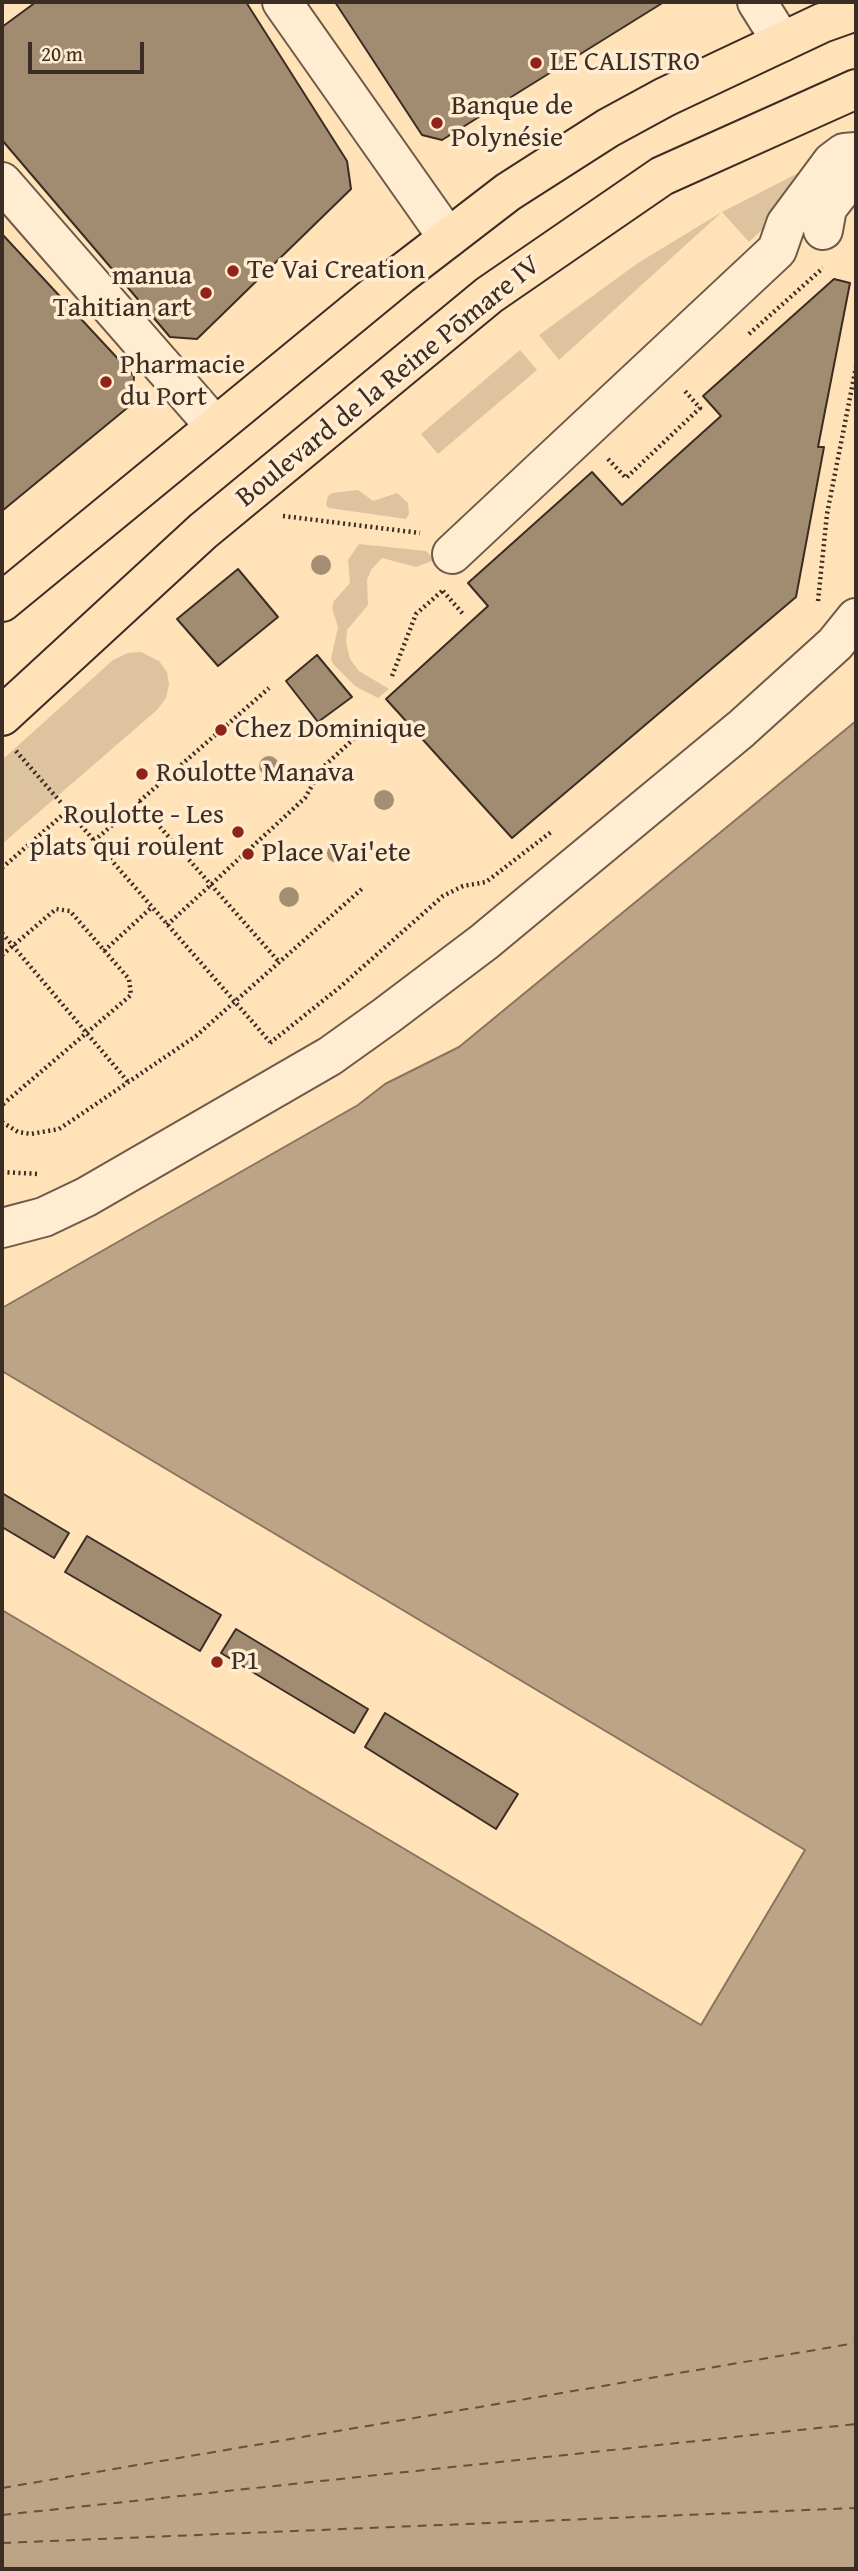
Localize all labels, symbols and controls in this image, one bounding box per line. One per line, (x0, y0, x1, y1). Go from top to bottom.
scale bar (32, 28, 147, 72)
text: 20 m (41, 38, 83, 69)
place label: LE CALISTRO (550, 46, 700, 80)
marker: LE CALISTRO (528, 55, 544, 71)
place label: Banque de Polynésie (451, 90, 573, 156)
marker: Banque de Polynésie (429, 115, 445, 131)
street label: Boulevard de la Reine Pōmare IV (230, 249, 548, 515)
place label: Te Vai Creation (247, 254, 425, 288)
place label: manua Tahitian art (53, 260, 192, 326)
marker: Te Vai Creation (225, 263, 241, 279)
marker: manua Tahitian art (198, 285, 214, 301)
place label: Pharmacie du Port (120, 349, 245, 415)
marker: Pharmacie du Port (98, 374, 114, 390)
place label: Chez Dominique (235, 713, 426, 747)
marker: Chez Dominique (213, 722, 229, 738)
place label: Roulotte Manava (156, 757, 354, 791)
marker: Roulotte Manava (134, 766, 150, 782)
place label: Roulotte - Les plats qui roulent (30, 799, 224, 865)
marker: Roulotte - Les plats qui roulent (230, 824, 246, 840)
place label: Place Vai'ete (262, 837, 411, 871)
marker: Place Vai'ete (240, 846, 256, 862)
place label: P1 (231, 1645, 260, 1679)
marker: P1 (209, 1654, 225, 1670)

